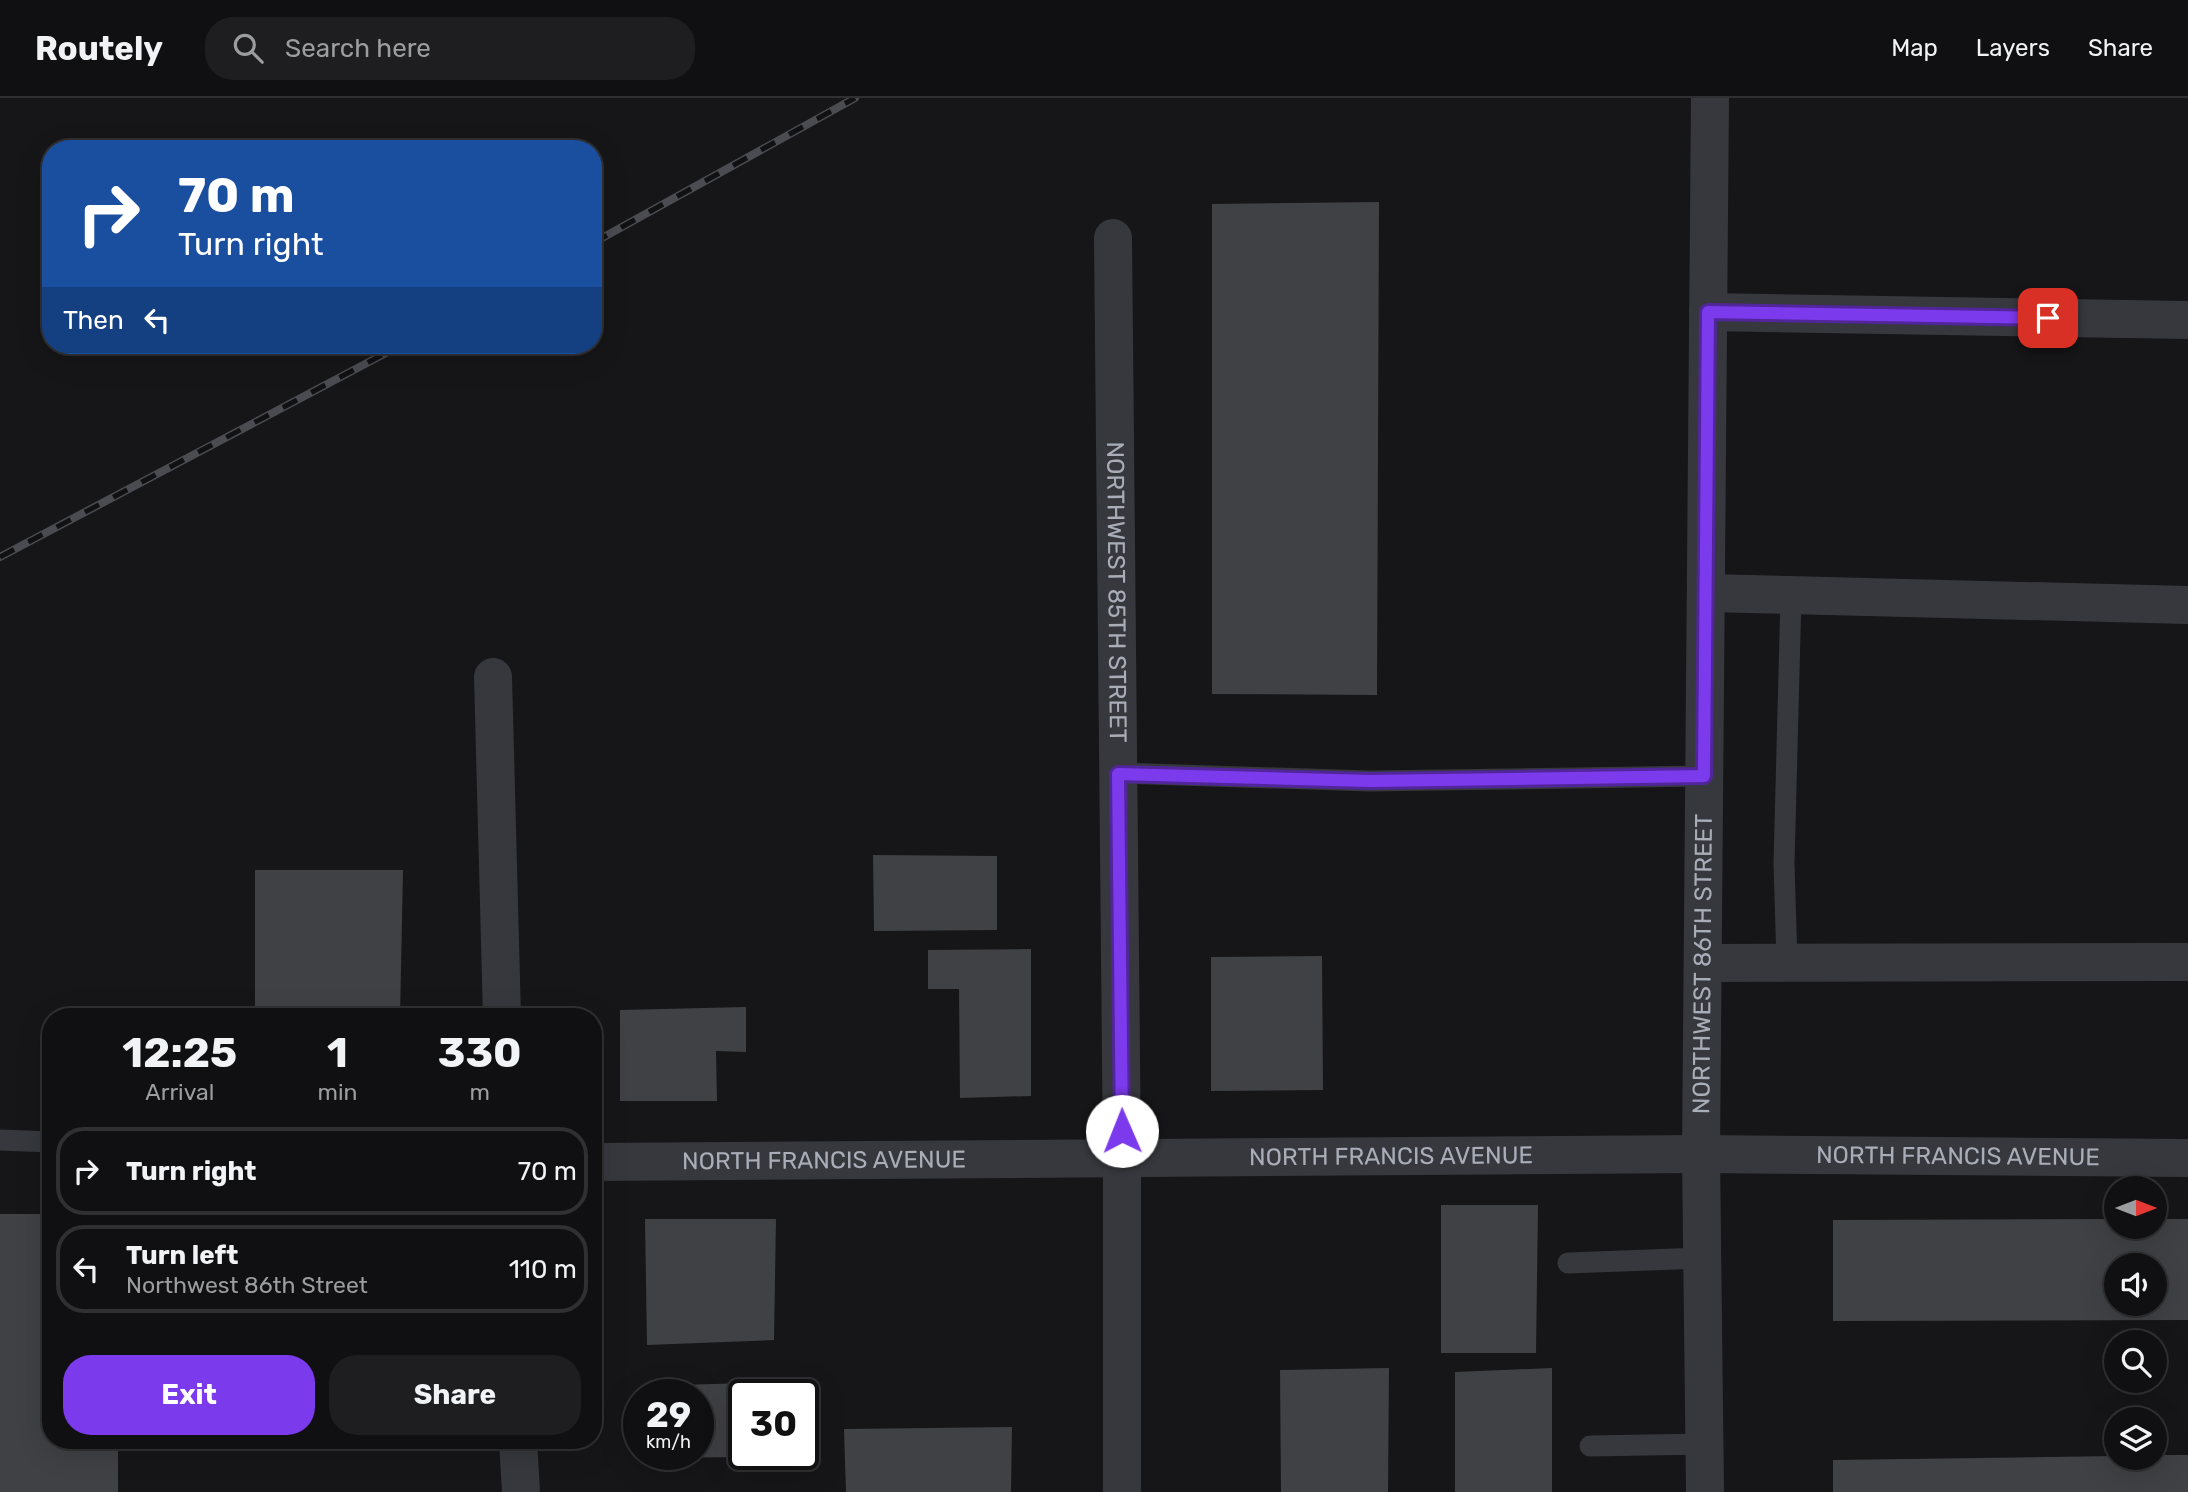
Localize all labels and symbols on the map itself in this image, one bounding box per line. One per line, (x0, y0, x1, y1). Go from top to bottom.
pin (2018, 288, 2078, 348)
street label: NORTHWEST 85TH STREET (1101, 441, 1132, 743)
street label: NORTHWEST 86TH STREET (1687, 814, 1718, 1114)
position arrow (1085, 1094, 1159, 1168)
street label: NORTH FRANCIS AVENUE (1249, 1141, 1533, 1171)
street label: NORTH FRANCIS AVENUE (1816, 1141, 2100, 1171)
street label: NORTH FRANCIS AVENUE (682, 1145, 966, 1175)
north arrow (2104, 1176, 2166, 1239)
speed limit sign: 30 (728, 1379, 819, 1470)

